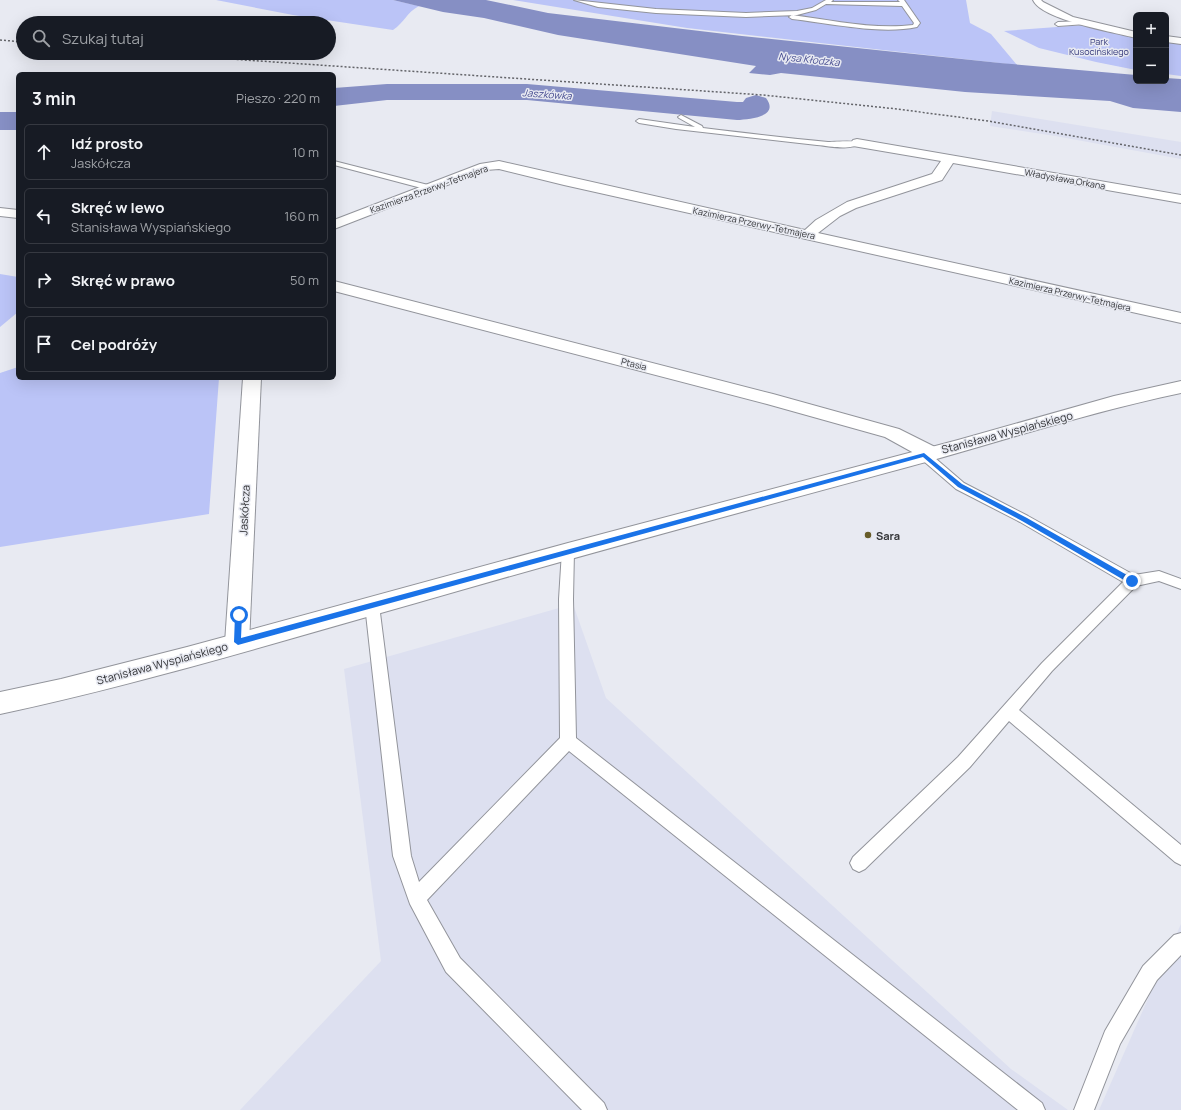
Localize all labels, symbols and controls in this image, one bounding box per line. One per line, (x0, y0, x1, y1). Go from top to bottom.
map controls (1133, 12, 1169, 84)
button: + (1133, 12, 1169, 48)
search box (16, 16, 336, 60)
icon: search (30, 27, 52, 49)
text: Szukaj tutaj (62, 28, 144, 49)
park label: Park Kusocińskiego (1069, 35, 1129, 58)
button: − (1133, 48, 1169, 84)
water label: Nysa Kłodzka (778, 49, 841, 69)
water label: Jaszkówka (522, 85, 573, 103)
text: 3 min (32, 87, 76, 110)
text: Pieszo · 220 m (236, 89, 320, 107)
text: Idź prosto (71, 133, 143, 154)
icon: ahead (33, 141, 55, 163)
text: 10 m (292, 143, 319, 161)
text: Jaskółcza (71, 154, 131, 172)
street label: Kazimierza Przerwy-Tetmajera (368, 162, 490, 216)
street label: Władysława Orkana (1024, 165, 1106, 193)
text: Skręć w lewo (71, 197, 165, 218)
street label: Kazimierza Przerwy-Tetmajera (692, 204, 816, 242)
icon: left (33, 205, 55, 227)
text: 160 m (284, 207, 319, 225)
text: Stanisława Wyspiańskiego (71, 218, 231, 236)
icon: right (33, 269, 55, 291)
text: Skręć w prawo (71, 270, 175, 291)
text: 50 m (290, 271, 319, 289)
street label: Kazimierza Przerwy-Tetmajera (1008, 274, 1132, 314)
icon: arrive (33, 333, 55, 355)
text: Cel podróży (71, 334, 157, 355)
street label: Ptasia (620, 355, 648, 373)
street label: Stanisława Wyspiańskiego (940, 407, 1075, 457)
street label: Jaskółcza (235, 484, 253, 536)
place label: Sara (876, 528, 900, 543)
marker: Sara (863, 530, 873, 540)
route end (1123, 572, 1141, 590)
route start (230, 606, 248, 624)
street label: Stanisława Wyspiańskiego (95, 638, 230, 688)

